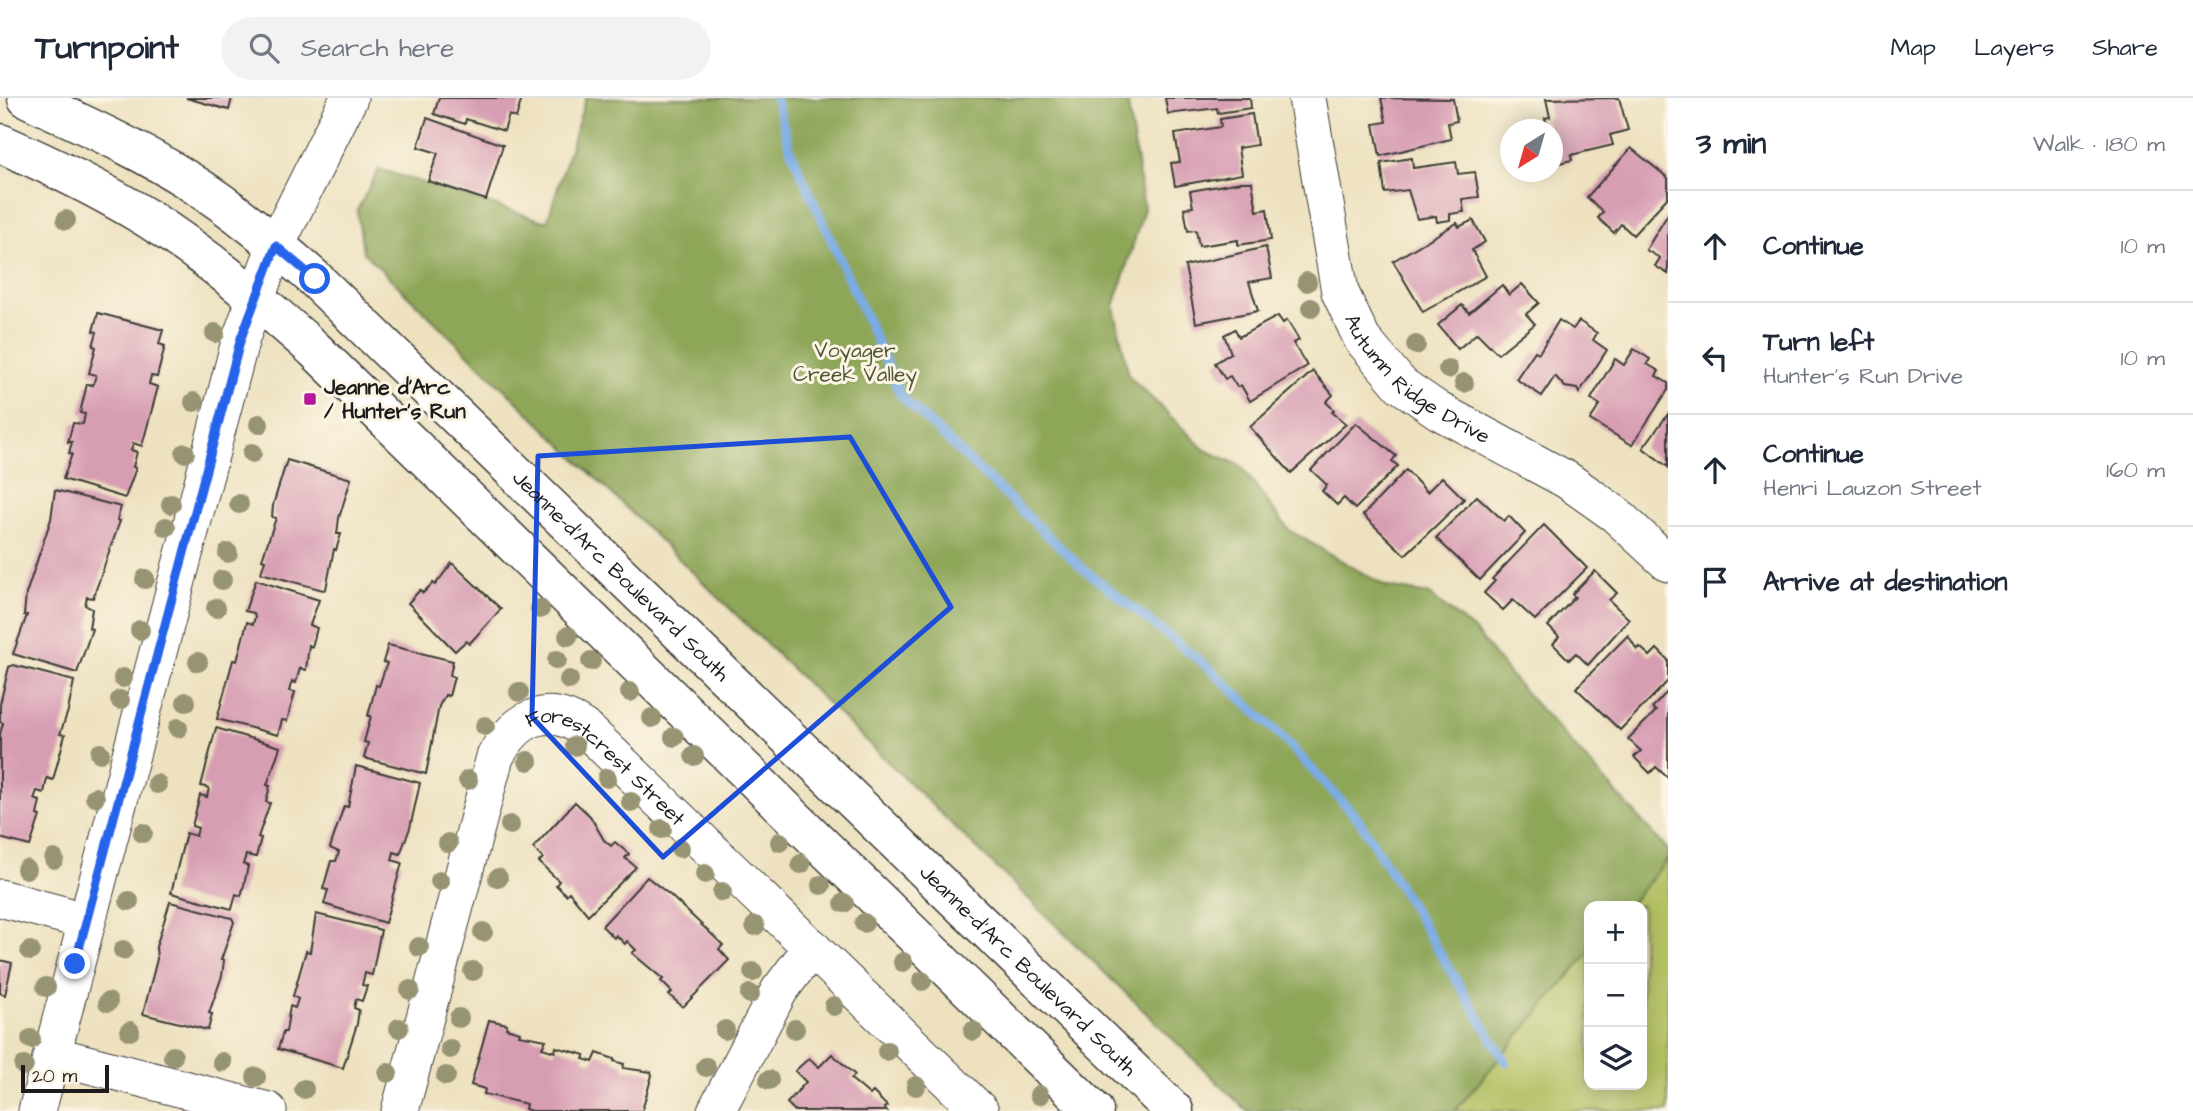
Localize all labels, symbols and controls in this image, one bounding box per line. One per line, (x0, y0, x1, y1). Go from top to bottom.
search box (221, 17, 711, 80)
text: Turnpoint (35, 25, 179, 71)
icon: search (245, 29, 283, 67)
text: Search here (301, 30, 454, 66)
text: Map (1891, 31, 1936, 65)
text: Layers (1974, 31, 2054, 65)
text: Share (2092, 31, 2158, 65)
north arrow (1500, 119, 1563, 182)
text: 3 min (1696, 123, 1766, 165)
text: Walk · 180 m (2033, 128, 2165, 160)
icon: ahead (1696, 227, 1734, 265)
text: Continue (1763, 228, 1864, 264)
text: 10 m (2120, 230, 2165, 262)
route start (299, 263, 330, 294)
street label: Autumn Ridge Drive (1337, 309, 1495, 451)
text: Turn left (1763, 324, 1874, 360)
park label: Voyager Creek Valley (793, 336, 917, 391)
icon: left (1696, 339, 1734, 377)
text: 10 m (2120, 342, 2165, 374)
text: Hunter's Run Drive (1763, 360, 1963, 392)
place label: Jeanne d'Arc / Hunter's Run (323, 373, 466, 426)
marker: Jeanne d'Arc / Hunter's Run (302, 391, 318, 407)
text: Continue (1763, 436, 1864, 472)
icon: ahead (1696, 451, 1734, 489)
text: 160 m (2106, 454, 2165, 486)
street label: Jeanne-d'Arc Boulevard South (506, 464, 736, 688)
text: Henri Lauzon Street (1763, 472, 1982, 504)
icon: arrive (1696, 563, 1734, 601)
text: Arrive at destination (1763, 564, 2008, 600)
street label: Forestcrest Street (521, 701, 692, 833)
street label: Jeanne-d'Arc Boulevard South (913, 858, 1144, 1083)
map controls (1584, 901, 1647, 1090)
button: + (1584, 901, 1647, 964)
route end (59, 948, 90, 979)
button: − (1584, 964, 1647, 1027)
button: layers (1584, 1027, 1647, 1090)
scale bar (21, 1062, 108, 1094)
text: 20 m (32, 1063, 77, 1090)

